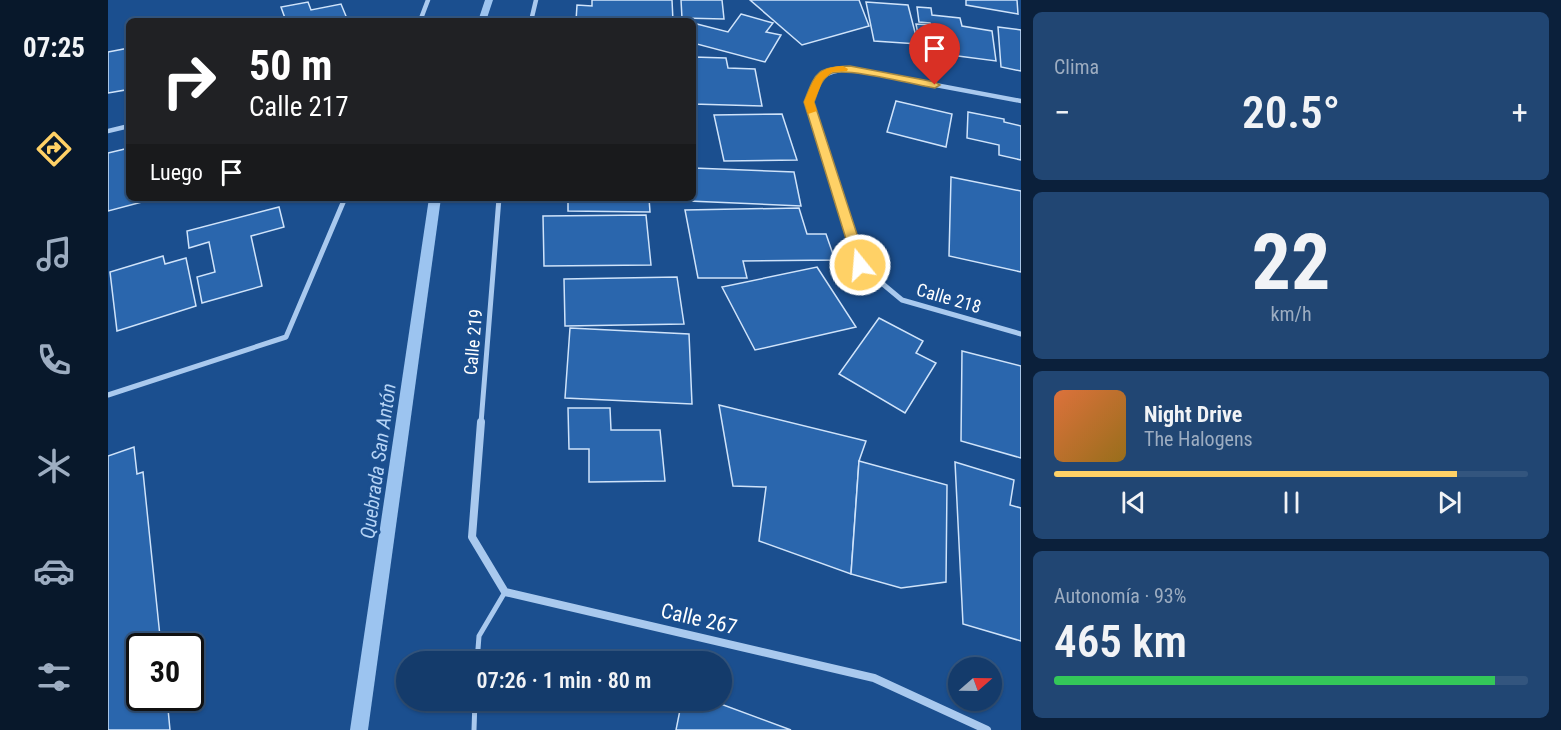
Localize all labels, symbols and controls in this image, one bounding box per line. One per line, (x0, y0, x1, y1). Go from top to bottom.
pin (909, 23, 960, 85)
text: 07:25 (23, 32, 85, 64)
icon: arrive (918, 32, 951, 65)
text: 50 m (249, 41, 332, 90)
icon: right (150, 42, 228, 120)
text: Clima (1054, 55, 1099, 79)
text: 20.5° (1242, 86, 1340, 139)
text: Calle 217 (249, 91, 348, 123)
text: − (1054, 93, 1071, 132)
text: + (1512, 93, 1528, 132)
icon: directions (33, 128, 75, 170)
icon: arrive (215, 156, 248, 189)
text: Luego (150, 160, 203, 185)
text: 22 (1252, 217, 1330, 308)
icon: music (33, 233, 75, 275)
position arrow (828, 233, 892, 297)
street label: Calle 218 (914, 279, 984, 317)
text: km/h (1270, 302, 1312, 326)
street label: Calle 219 (460, 308, 486, 376)
icon: phone (33, 339, 75, 381)
water label: Quebrada San Antón (355, 382, 401, 540)
text: Night Drive (1144, 402, 1242, 427)
text: The Halogens (1144, 427, 1253, 451)
icon: climate (33, 445, 75, 487)
icon: previous (1117, 486, 1150, 519)
icon: pause (1275, 486, 1308, 519)
icon: next (1433, 486, 1466, 519)
icon: car (33, 550, 75, 592)
text: Autonomía · 93% (1054, 584, 1186, 608)
street label: Calle 267 (659, 599, 739, 639)
text: 465 km (1054, 615, 1187, 668)
speed limit sign: 30 (126, 633, 204, 711)
icon: filters (33, 656, 75, 698)
north arrow (948, 657, 1002, 711)
map controls (948, 657, 1002, 711)
text: 07:26 · 1 min · 80 m (477, 668, 651, 693)

